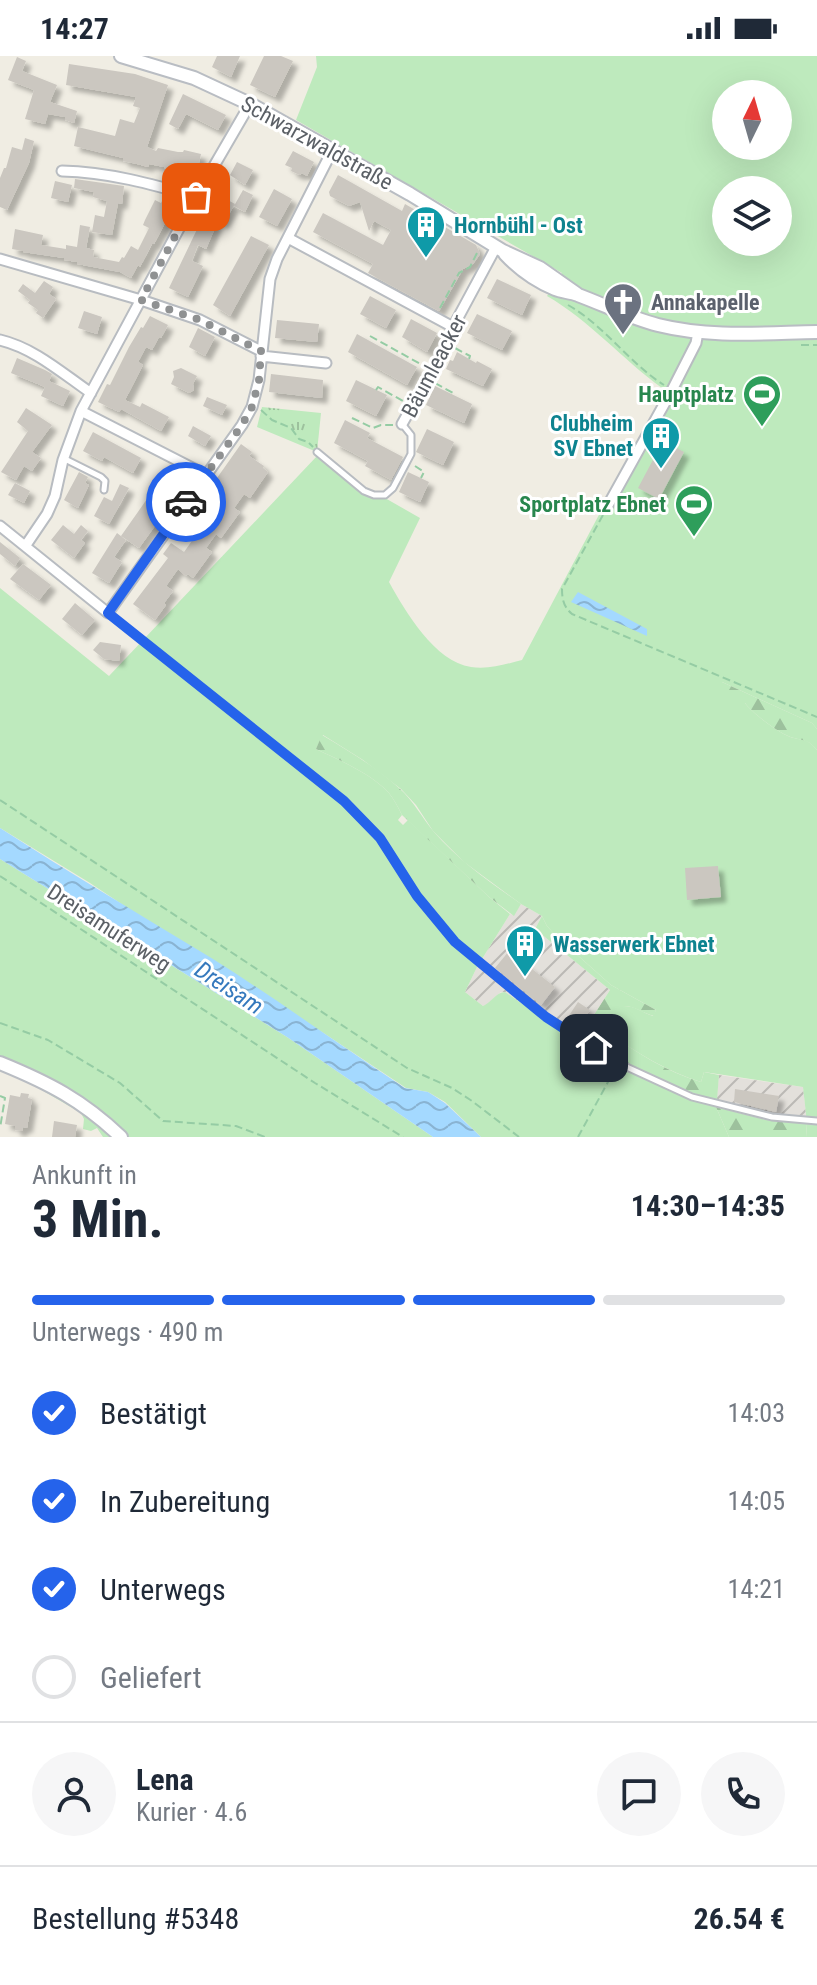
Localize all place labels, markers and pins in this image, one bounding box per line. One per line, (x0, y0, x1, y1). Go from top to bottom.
pin (162, 163, 230, 231)
building icon: Hornbühl - Ost (405, 204, 447, 259)
place label: Hornbühl - Ost (454, 213, 583, 238)
church icon: Annakapelle (602, 281, 644, 336)
place label: Annakapelle (651, 290, 760, 315)
sports icon: Hauptplatz (741, 373, 783, 428)
place label: Hauptplatz (638, 382, 734, 407)
place label: Clubheim SV Ebnet (550, 411, 633, 461)
building icon: Clubheim SV Ebnet (640, 415, 682, 470)
sports icon: Sportplatz Ebnet (673, 483, 715, 538)
place label: Sportplatz Ebnet (519, 492, 666, 517)
building icon: Wasserwerk Ebnet (504, 923, 546, 978)
place label: Wasserwerk Ebnet (553, 932, 715, 957)
pin (560, 1014, 628, 1082)

